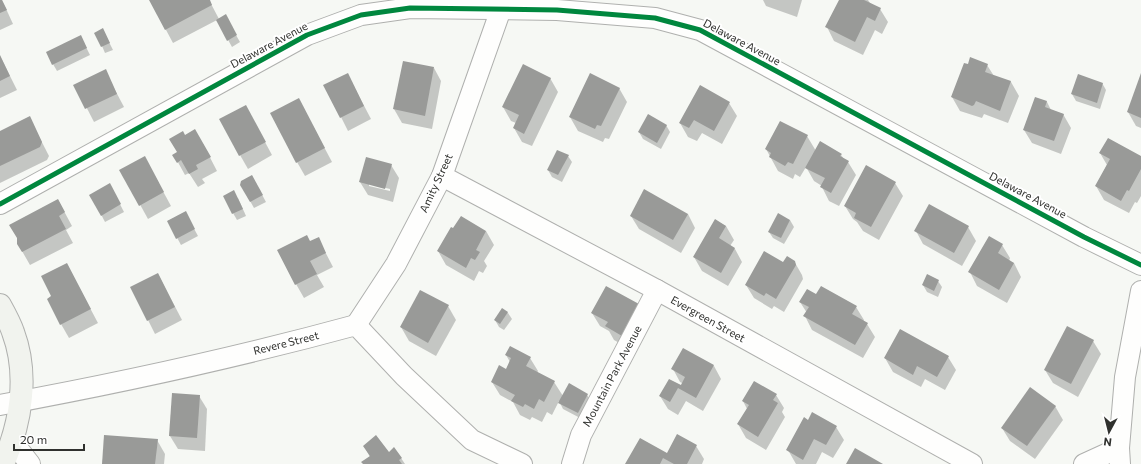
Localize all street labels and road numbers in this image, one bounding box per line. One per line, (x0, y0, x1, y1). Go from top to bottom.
street label: Delaware Avenue (701, 16, 783, 67)
street label: Delaware Avenue (228, 19, 310, 70)
street label: Amity Street (416, 151, 455, 214)
street label: Delaware Avenue (987, 169, 1069, 220)
street label: Evergreen Street (669, 293, 748, 345)
street label: Mountain Park Avenue (579, 323, 644, 429)
street label: Revere Street (252, 328, 320, 357)

